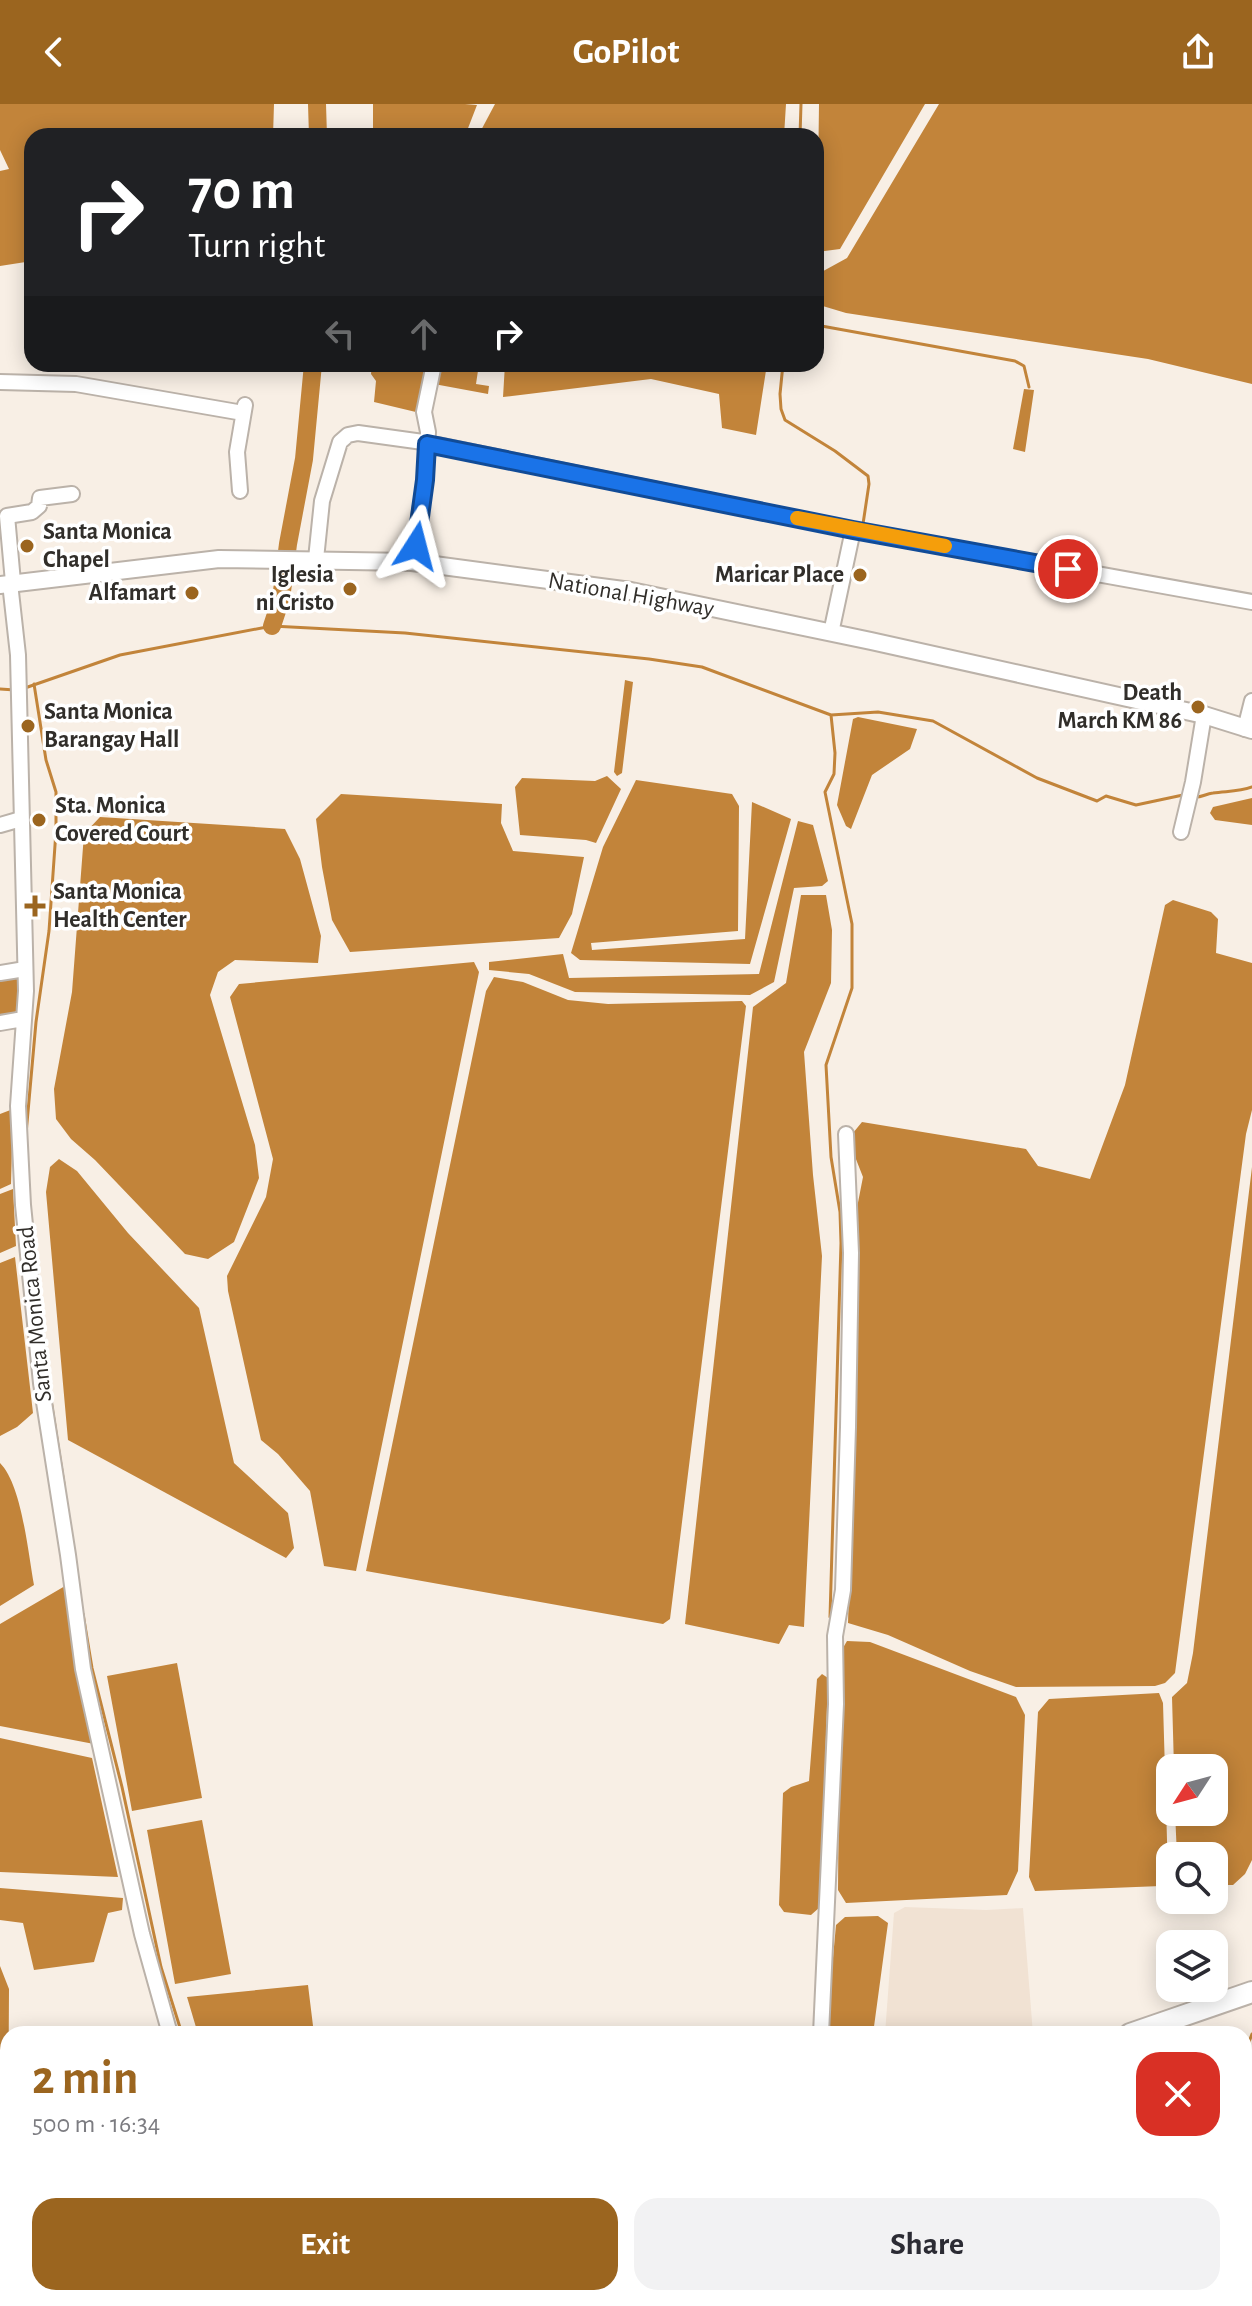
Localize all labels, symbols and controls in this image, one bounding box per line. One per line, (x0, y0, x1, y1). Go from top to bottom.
icon: back (32, 30, 76, 74)
icon: share (1176, 30, 1220, 74)
text: GoPilot (573, 34, 679, 70)
icon: right (56, 160, 160, 264)
text: 70 m (188, 163, 295, 219)
text: Turn right (188, 228, 325, 264)
icon: left (318, 312, 362, 356)
icon: ahead (402, 312, 446, 356)
icon: right (486, 312, 530, 356)
position arrow (374, 504, 458, 588)
place label: Santa Monica Chapel (43, 520, 172, 572)
pin (1034, 535, 1102, 603)
marker: Santa Monica Chapel (18, 537, 36, 555)
icon: arrive (1046, 547, 1090, 591)
place label: Iglesia ni Cristo (256, 563, 334, 615)
place label: Maricar Place (715, 563, 844, 587)
marker: Maricar Place (851, 566, 869, 584)
street label: National Highway (546, 569, 716, 621)
marker: Iglesia ni Cristo (341, 580, 359, 598)
place label: Alfamart (89, 581, 176, 605)
marker: Alfamart (183, 584, 201, 602)
place label: Death March KM 86 (1058, 681, 1182, 733)
marker: Death March KM 86 (1189, 698, 1207, 716)
place label: Santa Monica Barangay Hall (44, 700, 179, 752)
marker: Santa Monica Barangay Hall (19, 717, 37, 735)
place label: Sta. Monica Covered Court (55, 794, 189, 846)
marker: Sta. Monica Covered Court (30, 811, 48, 829)
place label: Santa Monica Health Center (53, 880, 187, 932)
marker: Santa Monica Health Center (24, 895, 46, 917)
street label: Santa Monica Road (14, 1225, 56, 1403)
north arrow (1156, 1754, 1228, 1826)
map controls (1156, 1754, 1228, 2002)
button: search (1156, 1842, 1228, 1914)
button: layers (1156, 1930, 1228, 2002)
button: close (1136, 2052, 1220, 2136)
text: 2 min (32, 2055, 139, 2103)
text: 500 m · 16:34 (32, 2111, 160, 2137)
button: Exit (32, 2198, 618, 2290)
button: Share (634, 2198, 1220, 2290)

